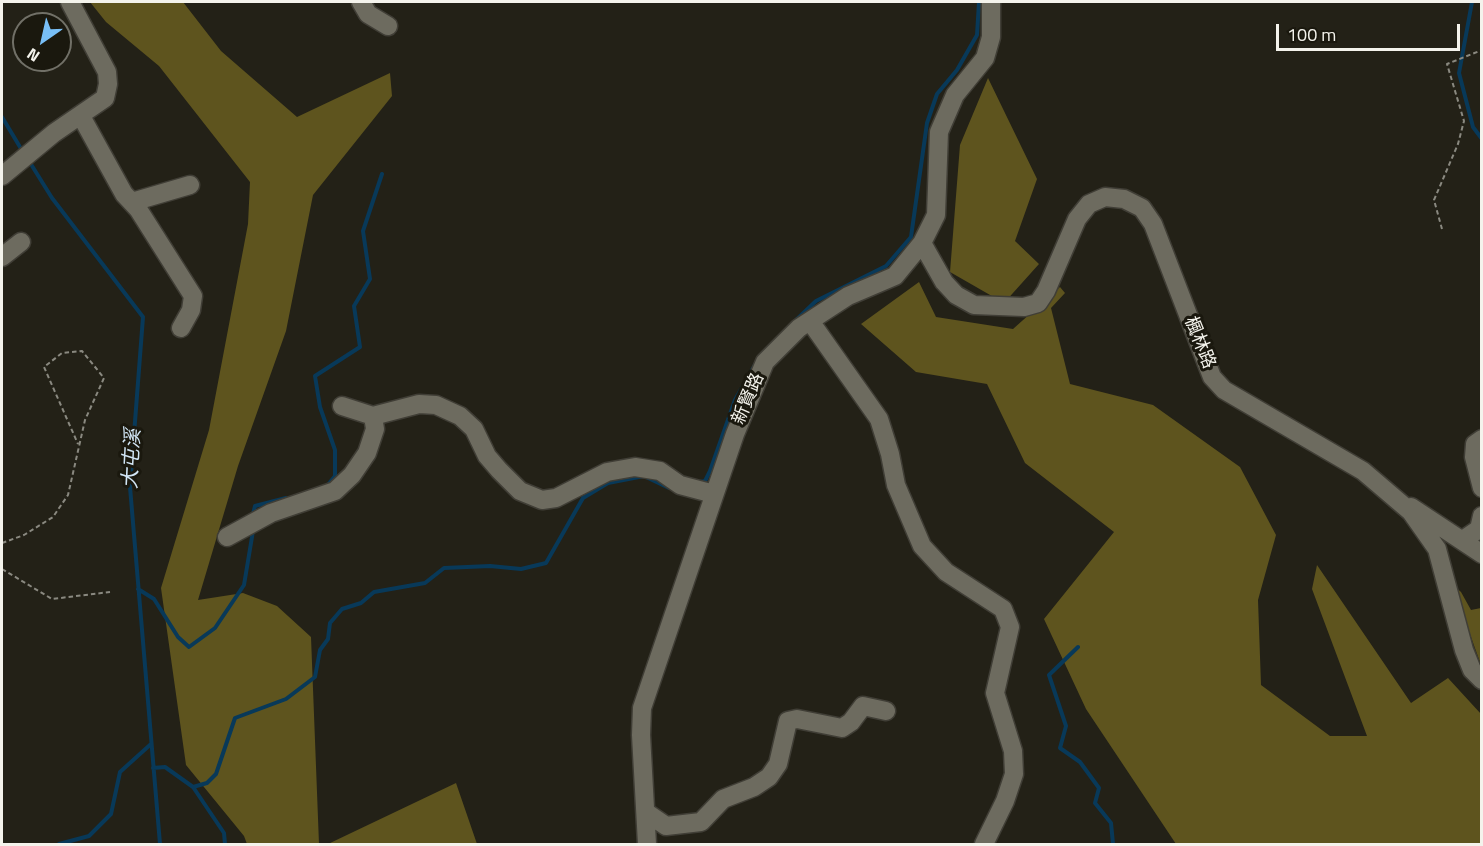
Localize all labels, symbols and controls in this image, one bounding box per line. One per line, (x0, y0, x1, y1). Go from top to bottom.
north arrow (12, 12, 72, 72)
scale bar (1279, 12, 1464, 50)
text: 100 m (1287, 21, 1336, 48)
text: N (22, 42, 44, 68)
street label: 楓林路 (1179, 314, 1219, 372)
street label: 新賢路 (729, 370, 769, 428)
water label: 大屯溪 (119, 428, 147, 490)

